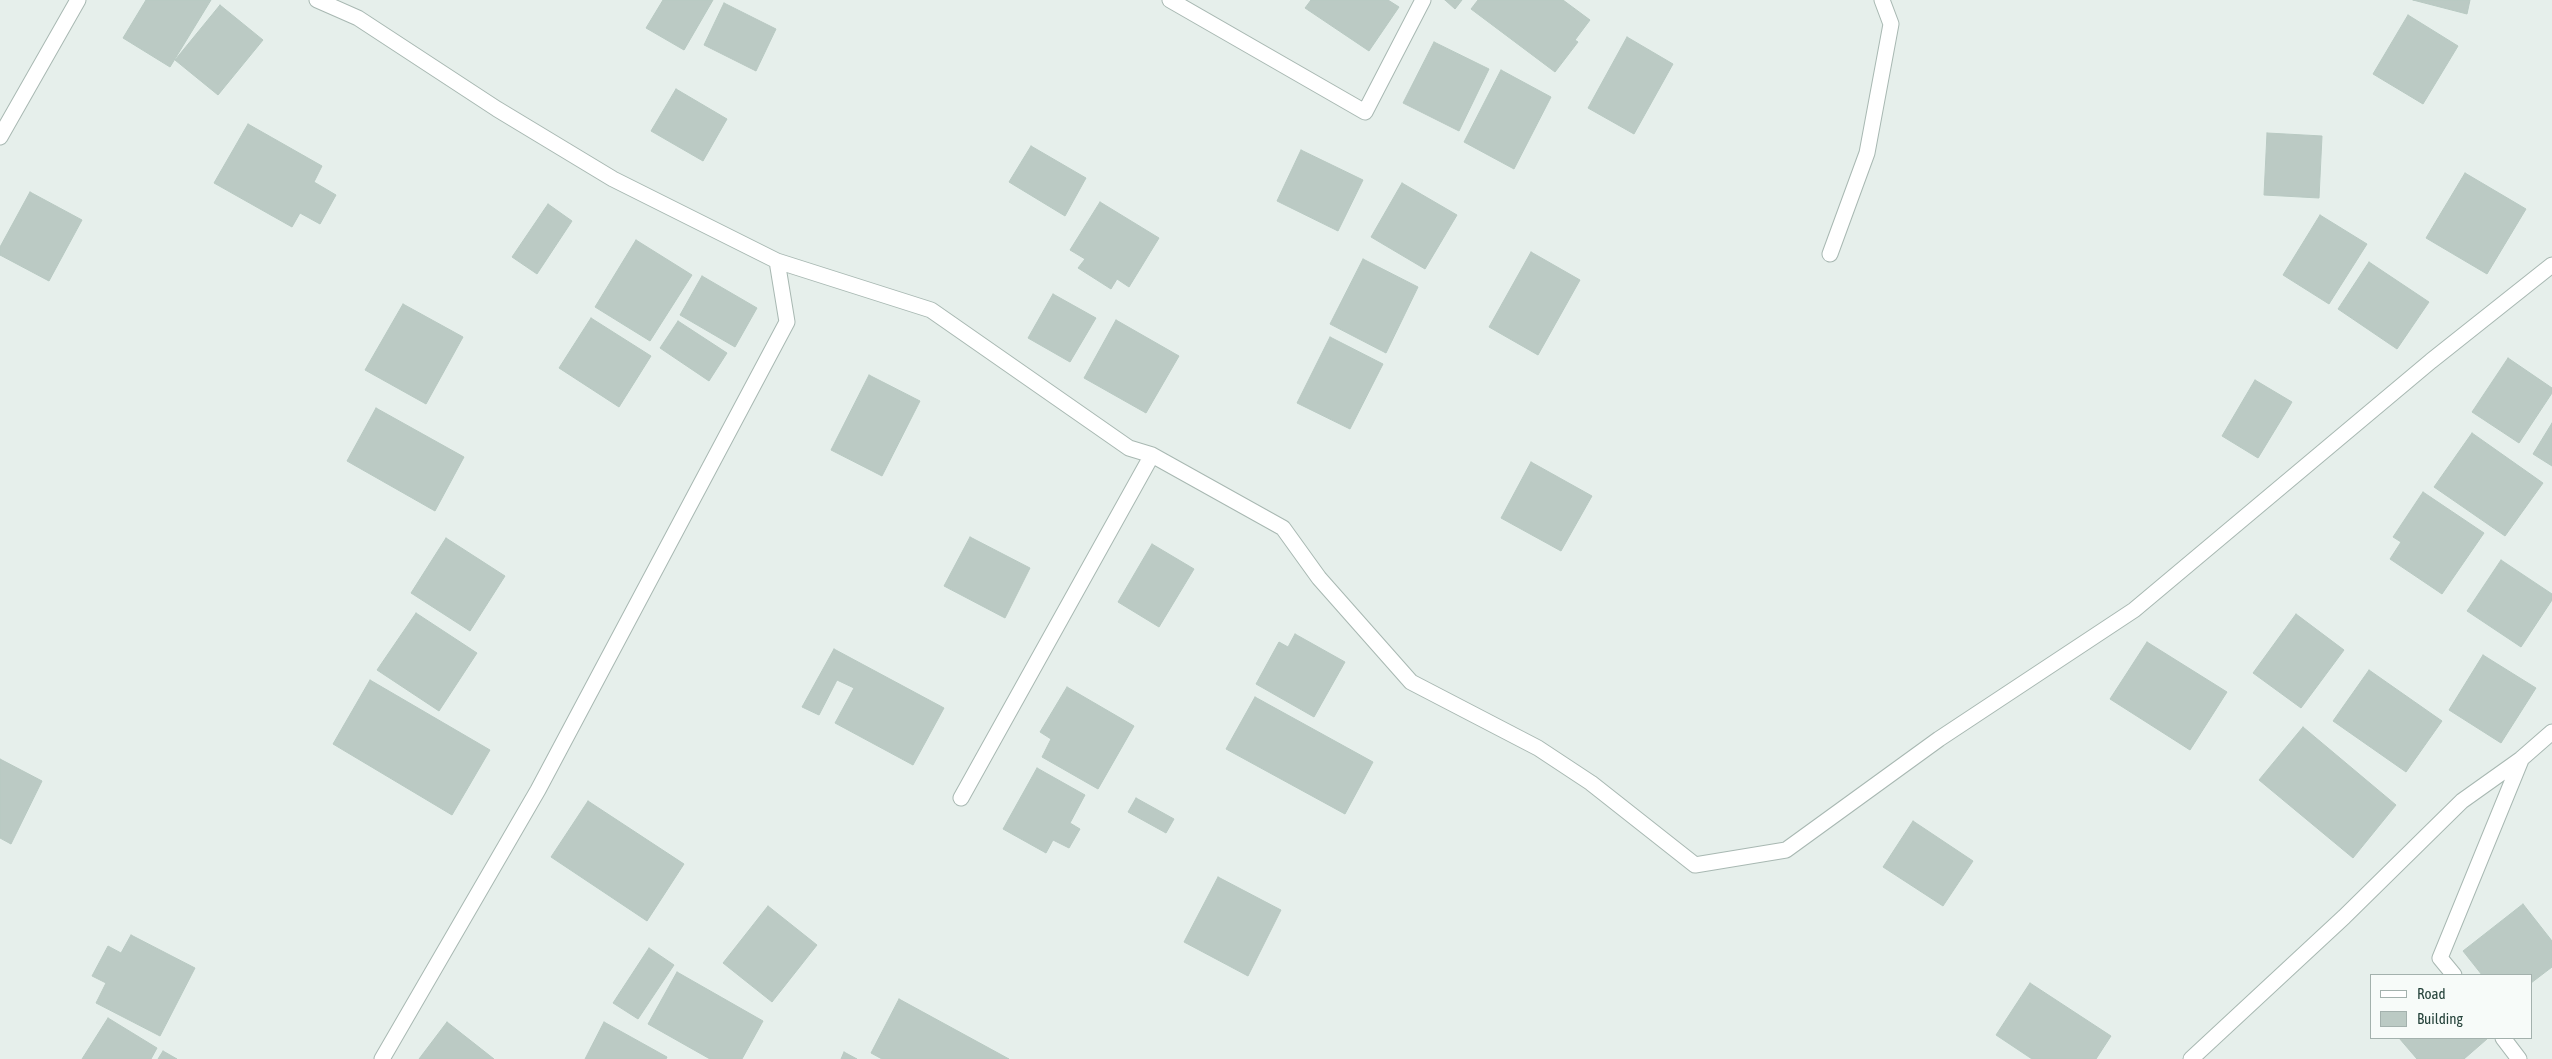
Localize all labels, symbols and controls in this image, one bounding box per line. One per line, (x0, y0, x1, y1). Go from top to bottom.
legend (2370, 974, 2532, 1039)
text: Road (2417, 985, 2446, 1002)
text: Building (2417, 1010, 2463, 1027)

